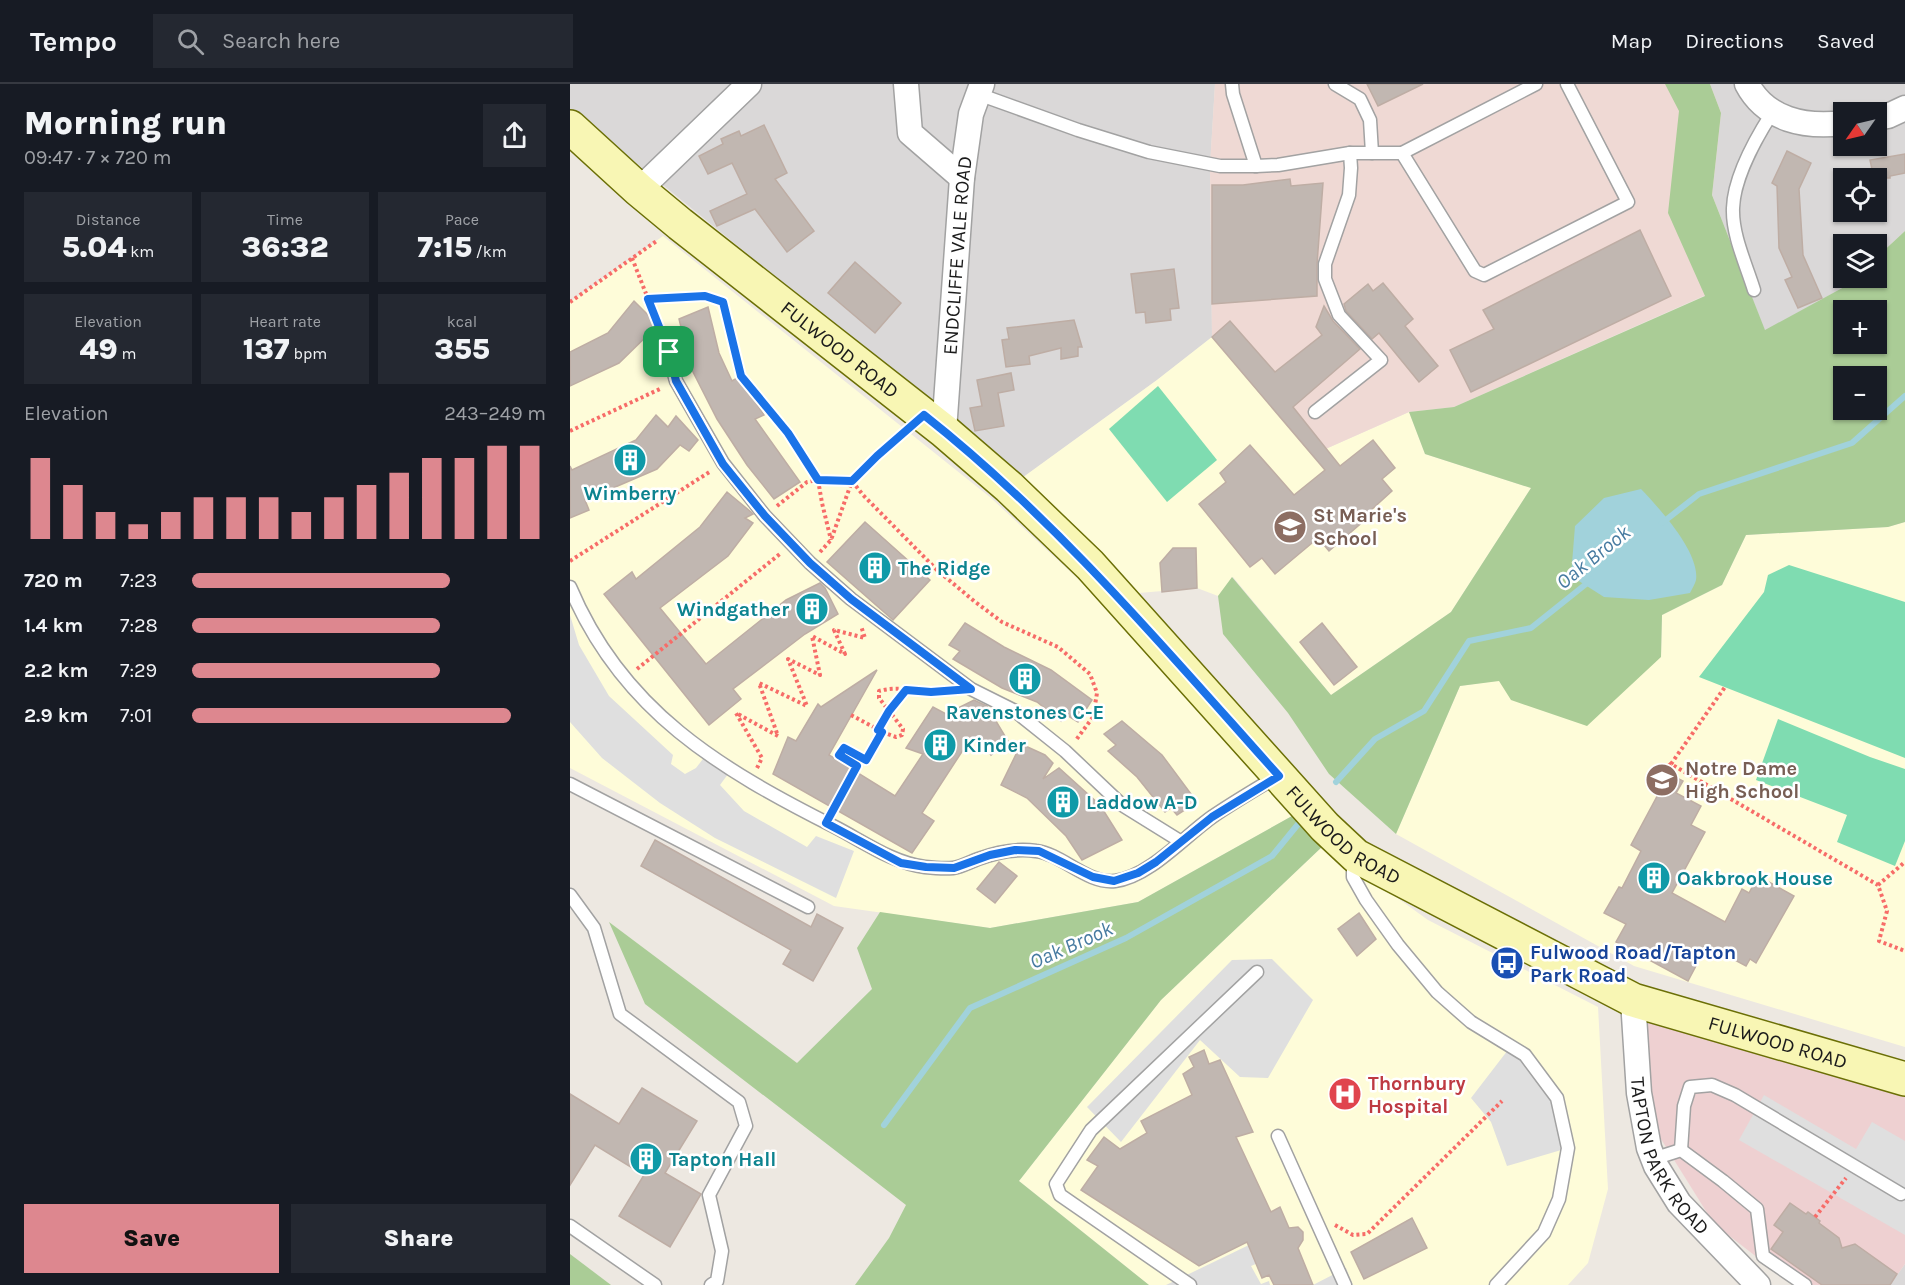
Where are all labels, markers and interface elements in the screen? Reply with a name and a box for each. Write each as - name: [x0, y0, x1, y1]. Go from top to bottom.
- search box: [153, 14, 573, 68]
- text: Tempo: [30, 25, 117, 58]
- icon: search: [174, 25, 207, 58]
- text: Search here: [222, 28, 340, 54]
- text: Map: [1611, 29, 1652, 53]
- text: Directions: [1685, 29, 1784, 53]
- text: Saved: [1817, 29, 1875, 53]
- north arrow: [1833, 102, 1887, 156]
- map controls: [1833, 102, 1887, 420]
- text: Morning run: [24, 104, 227, 142]
- button: share: [483, 104, 546, 167]
- text: 09:47 · 7 × 720 m: [24, 146, 171, 169]
- street label: ENDCLIFFE VALE ROAD: [938, 154, 976, 356]
- button: locate: [1833, 168, 1887, 222]
- text: Distance: [76, 210, 140, 229]
- text: Time: [267, 210, 303, 229]
- text: Pace: [445, 210, 479, 229]
- text: 5.04: [62, 229, 127, 265]
- text: 36:32: [242, 229, 328, 265]
- text: 7:15: [417, 229, 472, 265]
- button: layers: [1833, 234, 1887, 288]
- text: km: [127, 242, 154, 261]
- text: /km: [472, 242, 507, 261]
- street label: FULWOOD ROAD: [776, 296, 904, 403]
- button: +: [1833, 300, 1887, 354]
- text: Elevation: [74, 312, 142, 331]
- text: Heart rate: [249, 312, 321, 331]
- text: kcal: [447, 312, 477, 331]
- pin: [643, 326, 694, 377]
- text: 49: [79, 331, 118, 367]
- text: 137: [243, 331, 290, 367]
- text: 355: [434, 331, 490, 367]
- icon: arrive: [652, 335, 685, 368]
- text: m: [118, 344, 137, 363]
- text: bpm: [290, 344, 327, 363]
- button: −: [1833, 366, 1887, 420]
- text: Elevation: [24, 402, 109, 425]
- text: 243–249 m: [444, 402, 546, 425]
- building icon: Wimberry: [612, 442, 648, 478]
- place label: Wimberry: [583, 482, 677, 505]
- place label: St Marie's School: [1313, 504, 1407, 550]
- school or university icon: St Marie's School: [1272, 509, 1308, 545]
- water label: Oak Brook: [1551, 520, 1635, 594]
- building icon: The Ridge: [857, 550, 893, 586]
- place label: The Ridge: [898, 557, 991, 580]
- text: 720 m: [24, 569, 83, 592]
- text: 7:23: [120, 569, 157, 592]
- building icon: Windgather: [794, 591, 830, 627]
- place label: Windgather: [677, 598, 789, 621]
- text: 1.4 km: [24, 614, 83, 637]
- text: 7:28: [120, 614, 158, 637]
- text: 2.2 km: [24, 659, 88, 682]
- text: 7:29: [120, 659, 157, 682]
- building icon: Ravenstones C-E: [1007, 661, 1043, 697]
- place label: Ravenstones C-E: [946, 701, 1104, 724]
- text: 2.9 km: [24, 704, 88, 727]
- text: 7:01: [120, 704, 152, 727]
- building icon: Kinder: [922, 727, 958, 763]
- place label: Kinder: [963, 734, 1026, 757]
- place label: Notre Dame High School: [1685, 757, 1799, 803]
- school or university icon: Notre Dame High School: [1644, 762, 1680, 798]
- street label: FULWOOD ROAD: [1282, 780, 1405, 889]
- building icon: Laddow A-D: [1045, 784, 1081, 820]
- place label: Laddow A-D: [1086, 791, 1197, 814]
- building icon: Oakbrook House: [1636, 860, 1672, 896]
- place label: Oakbrook House: [1677, 867, 1833, 890]
- water label: Oak Brook: [1026, 916, 1116, 974]
- place label: Fulwood Road/Tapton Park Road: [1530, 941, 1736, 987]
- bus stop icon: Fulwood Road/Tapton Park Road: [1489, 945, 1525, 981]
- street label: FULWOOD ROAD: [1706, 1011, 1850, 1073]
- place label: Thornbury Hospital: [1368, 1072, 1465, 1118]
- hospital icon: Thornbury Hospital: [1327, 1076, 1363, 1112]
- street label: TAPTON PARK ROAD: [1626, 1076, 1714, 1239]
- building icon: Tapton Hall: [628, 1141, 664, 1177]
- place label: Tapton Hall: [669, 1148, 776, 1171]
- button: Save: [24, 1204, 279, 1273]
- button: Share: [291, 1204, 546, 1273]

